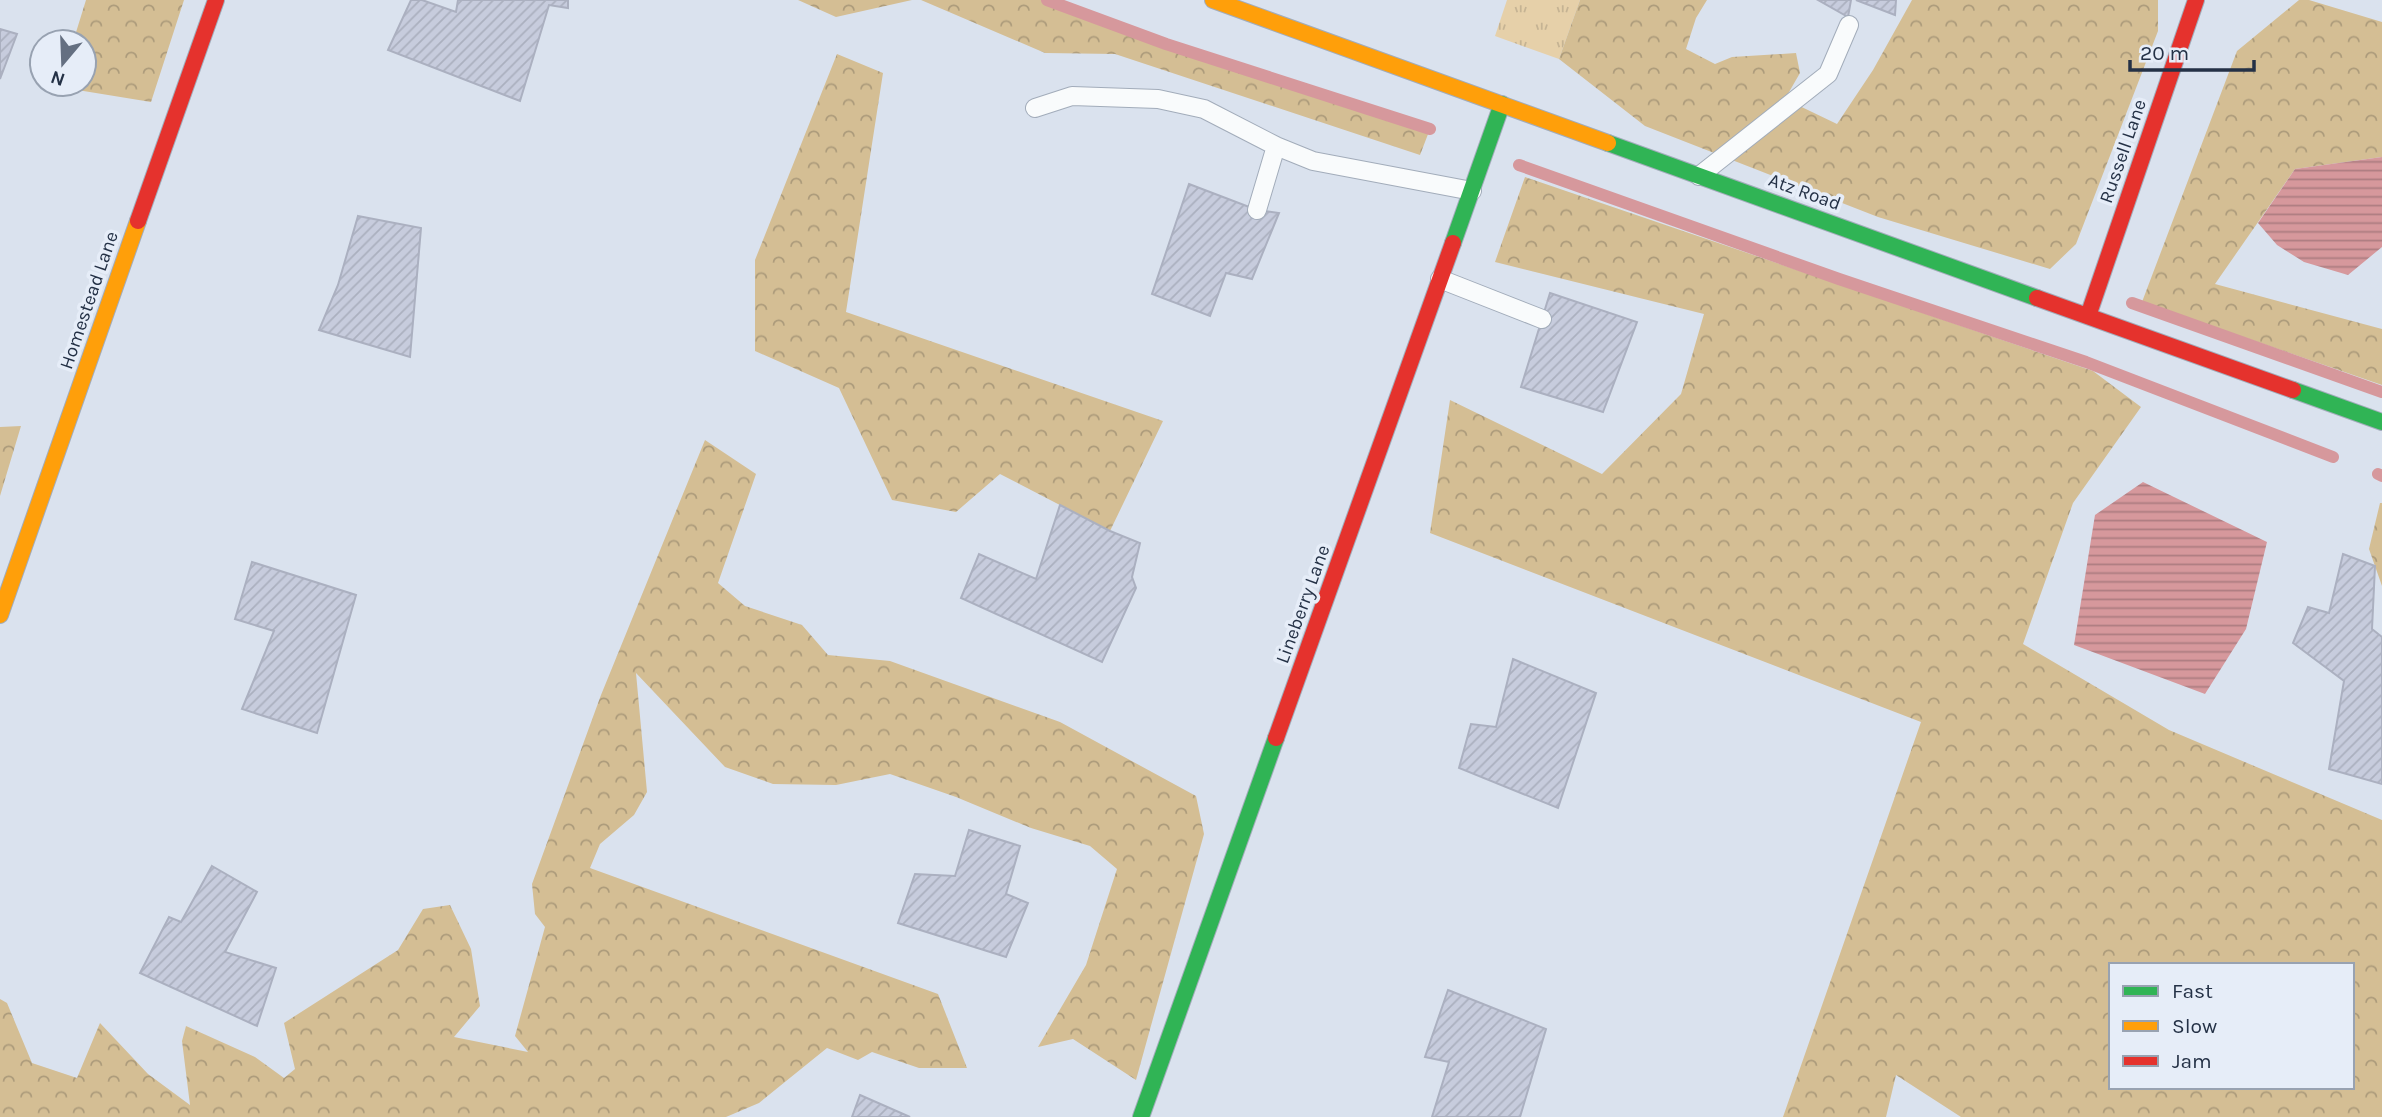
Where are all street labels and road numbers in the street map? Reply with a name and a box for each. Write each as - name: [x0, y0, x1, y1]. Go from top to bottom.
- street label: Russell Lane: [2095, 96, 2151, 206]
- street label: Atz Road: [1766, 169, 1844, 215]
- street label: Homestead Lane: [55, 229, 123, 372]
- street label: Lineberry Lane: [1271, 542, 1335, 667]

